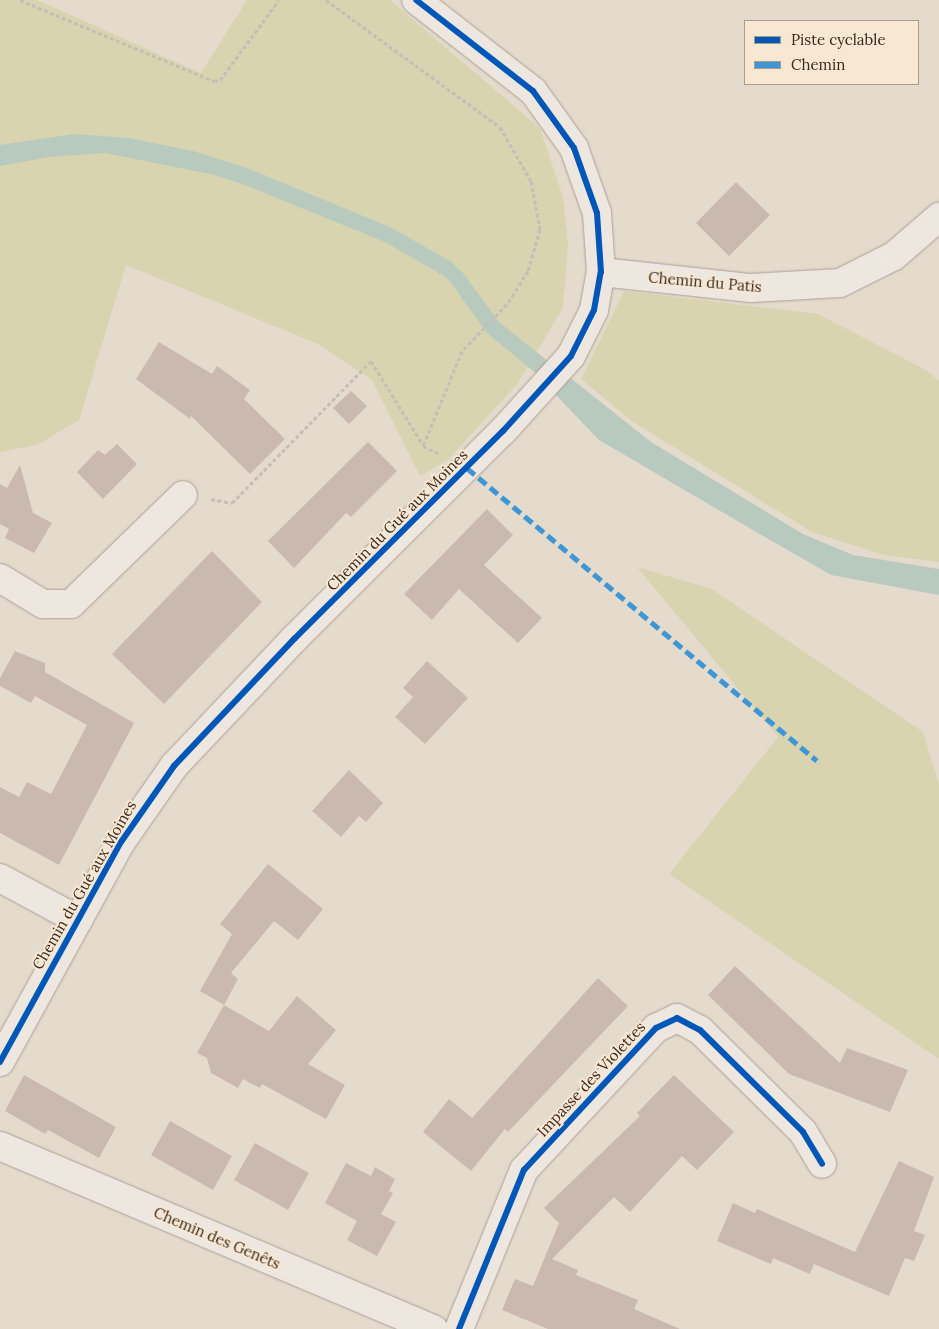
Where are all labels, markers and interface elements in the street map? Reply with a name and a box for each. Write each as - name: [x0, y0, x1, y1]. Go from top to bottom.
- legend: [744, 20, 919, 85]
- text: Piste cyclable: [791, 30, 886, 49]
- text: Chemin: [791, 55, 845, 74]
- street label: Chemin du Patis: [648, 268, 762, 296]
- street label: Chemin du Gué aux Moines: [323, 446, 471, 594]
- street label: Chemin du Gué aux Moines: [28, 797, 140, 973]
- street label: Impasse des Violettes: [533, 1018, 649, 1140]
- street label: Chemin des Genêts: [151, 1203, 283, 1273]

